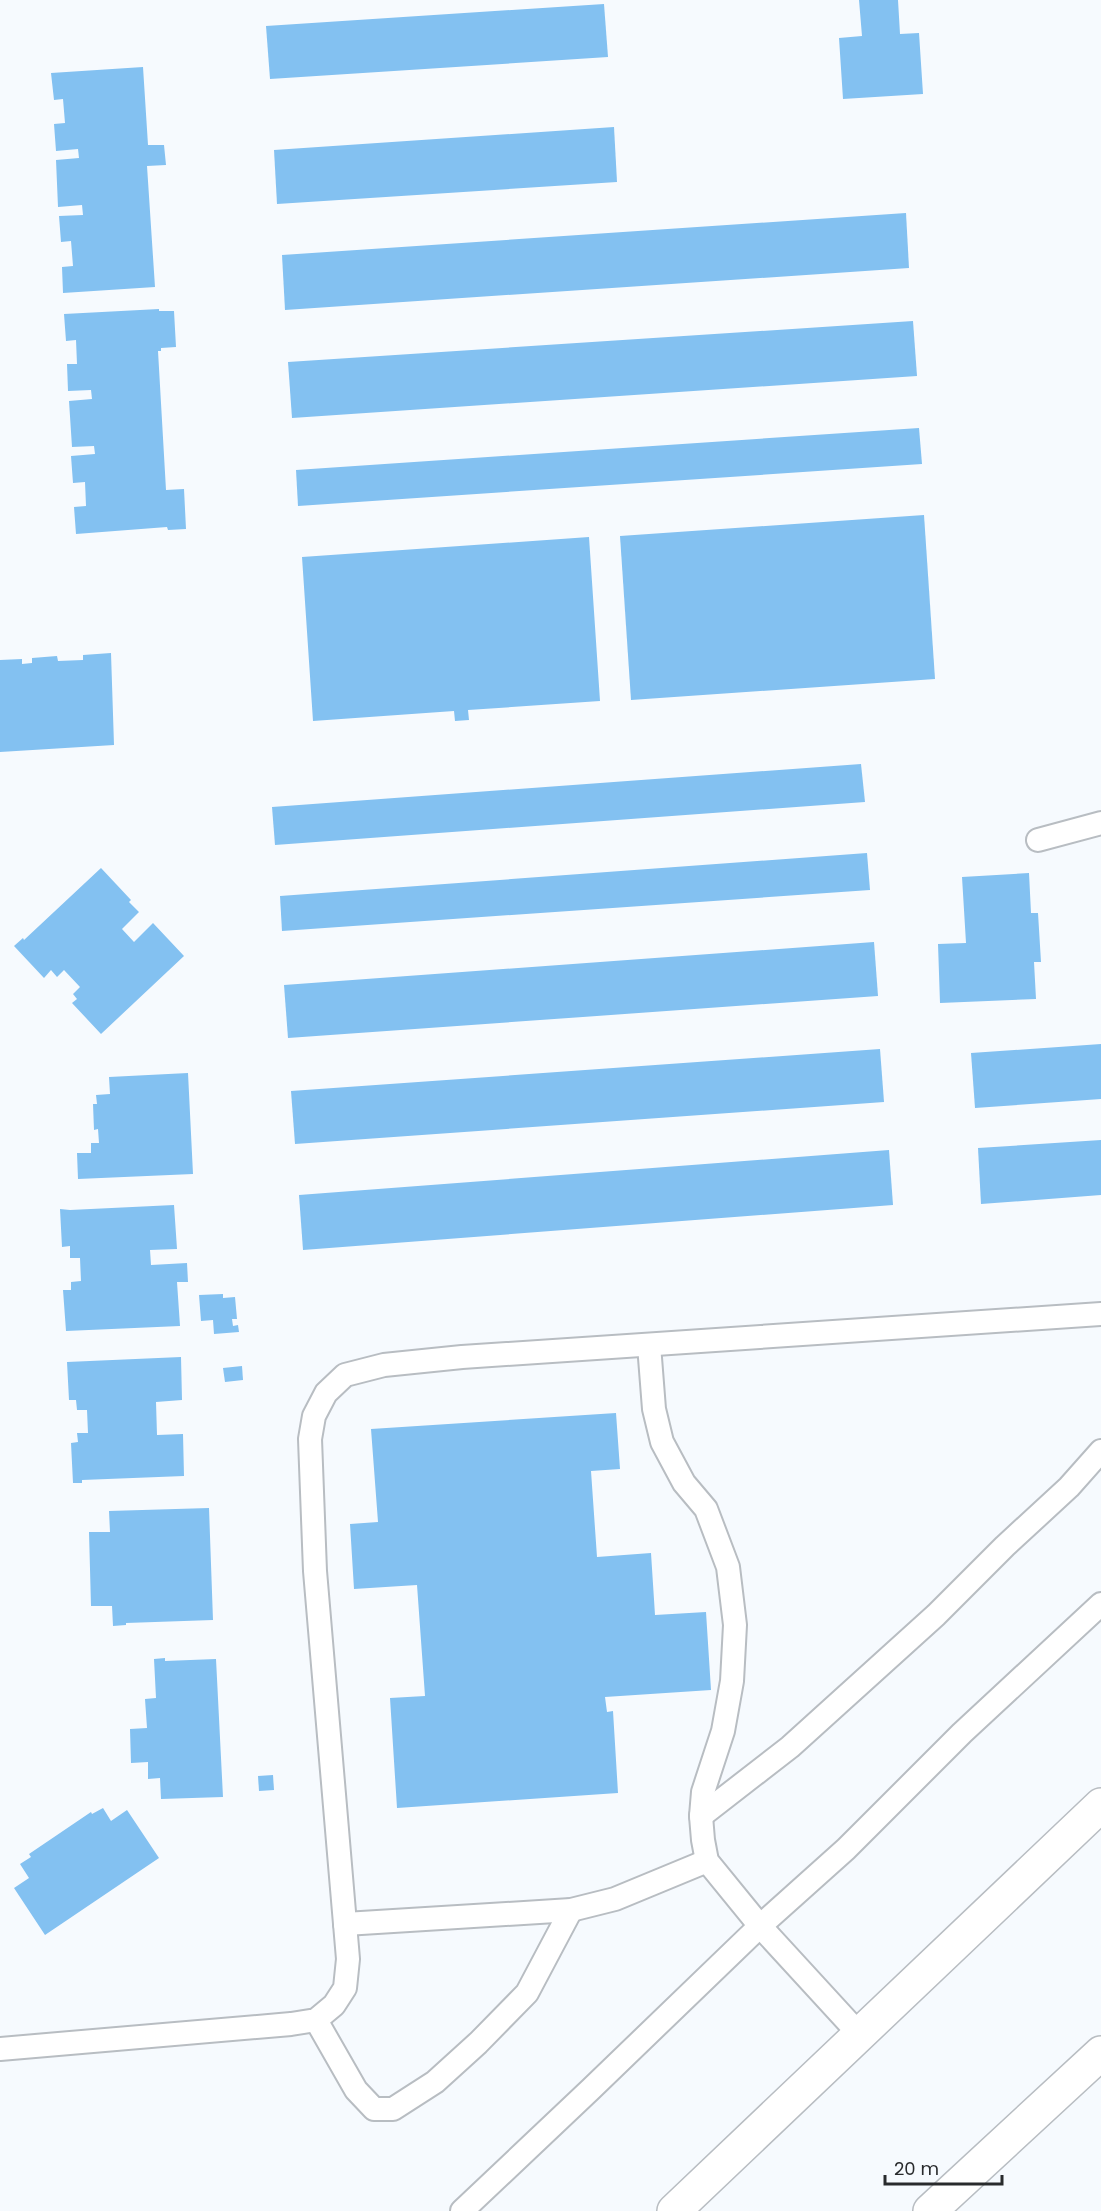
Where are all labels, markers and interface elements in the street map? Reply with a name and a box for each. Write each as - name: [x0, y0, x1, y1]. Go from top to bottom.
- scale bar: [885, 2148, 1002, 2186]
- text: 20 m: [894, 2156, 939, 2181]

